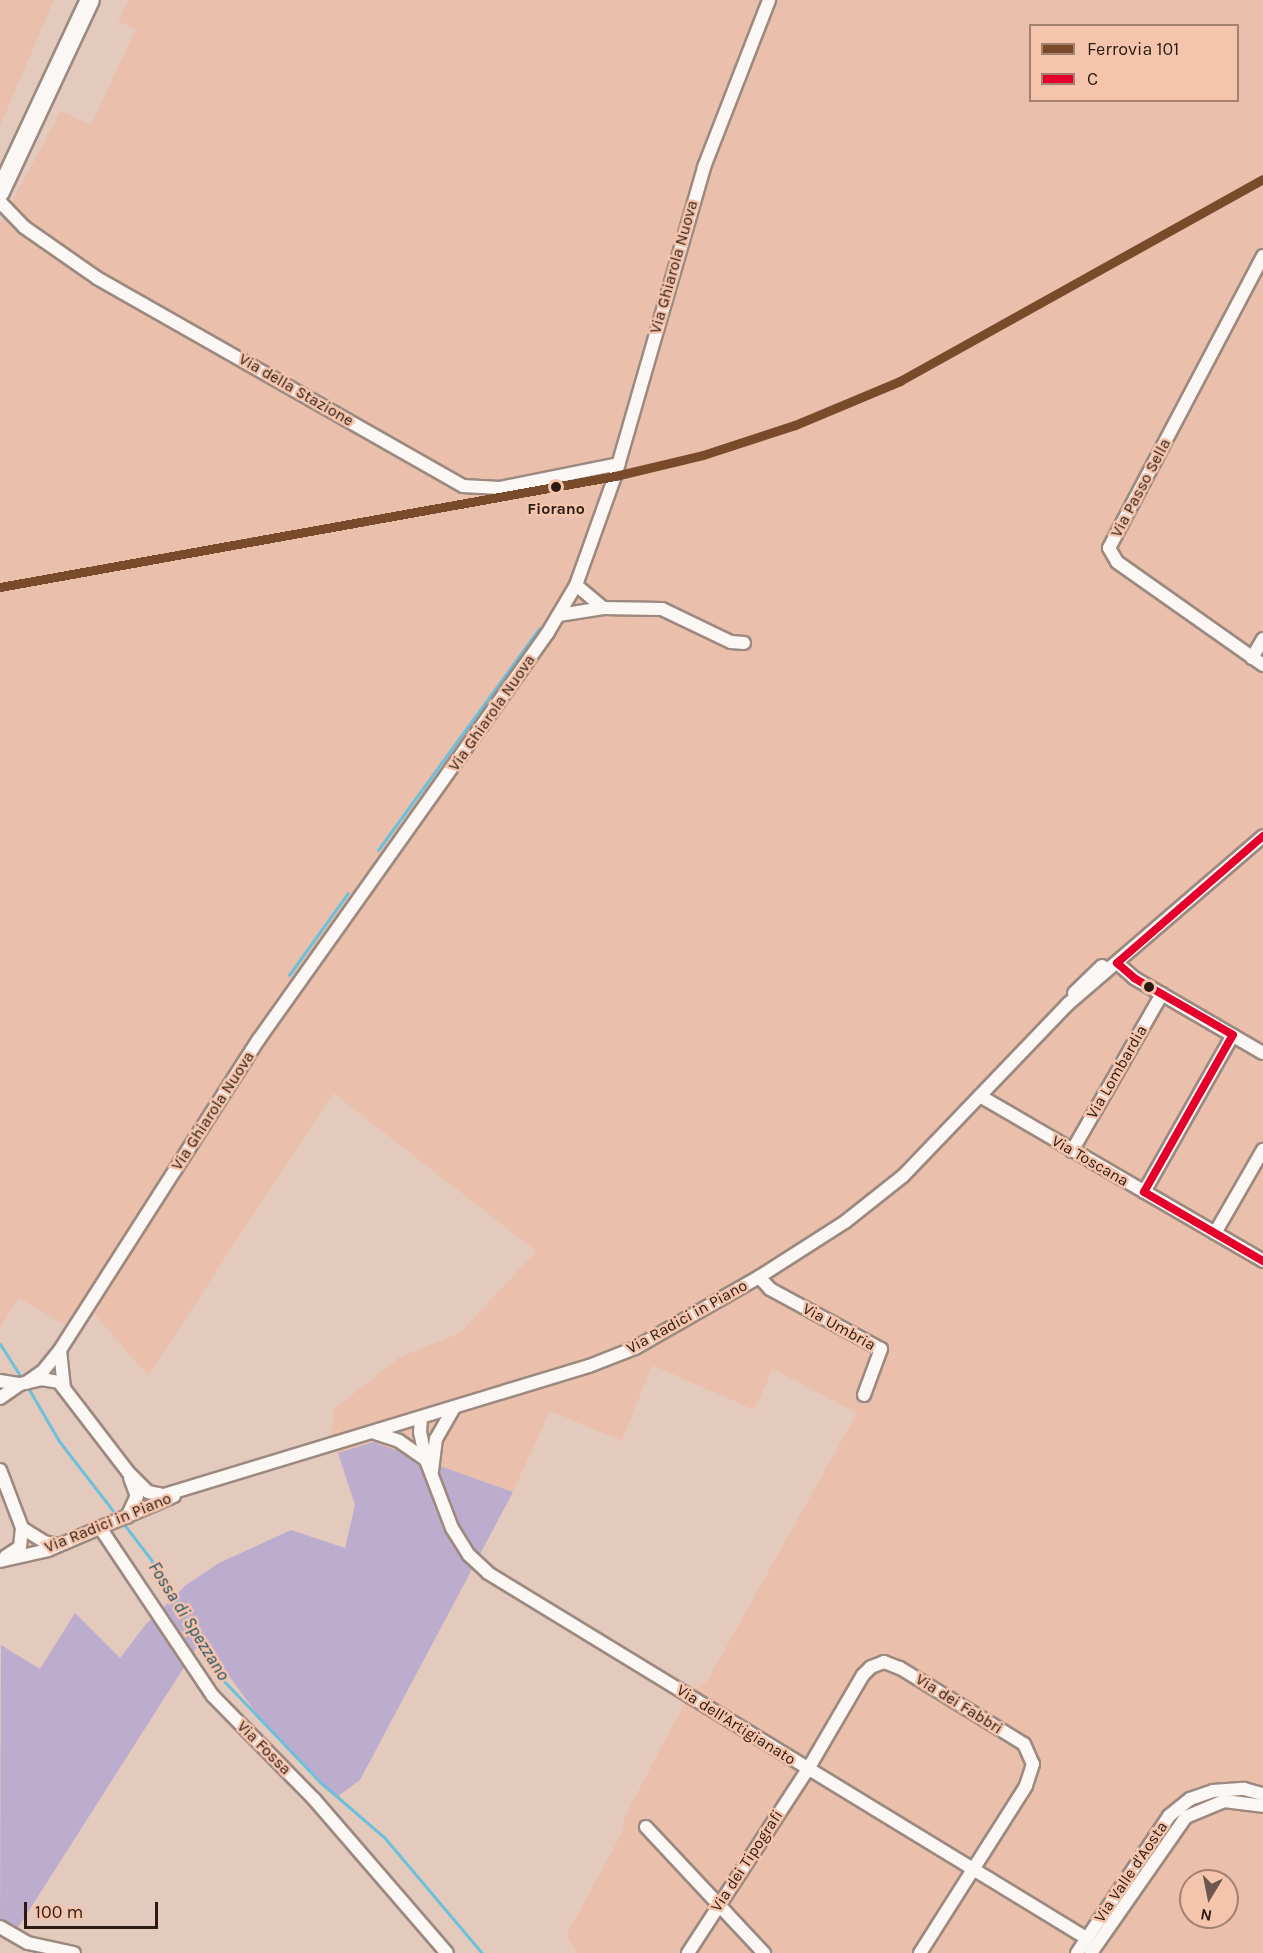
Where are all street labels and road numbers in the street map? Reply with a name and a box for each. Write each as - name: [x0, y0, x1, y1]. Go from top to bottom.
- street label: Via Ghiarola Nuova: [646, 198, 702, 336]
- street label: Via della Stazione: [235, 349, 357, 431]
- street label: Via Passo Sella: [1107, 435, 1175, 541]
- street label: Via Ghiarola Nuova: [445, 651, 539, 775]
- street label: Via Lombardia: [1083, 1022, 1151, 1122]
- street label: Via Ghiarola Nuova: [167, 1048, 259, 1174]
- street label: Via Toscana: [1048, 1131, 1132, 1191]
- street label: Via Radici in Piano: [623, 1276, 751, 1358]
- street label: Via Umbria: [799, 1299, 879, 1355]
- street label: Via Radici in Piano: [42, 1489, 174, 1557]
- street label: Via dei Fabbri: [912, 1670, 1006, 1738]
- street label: Via dell'Artigianato: [673, 1681, 799, 1769]
- street label: Via Fossa: [233, 1717, 295, 1779]
- street label: Via dei Tipografi: [707, 1807, 787, 1915]
- street label: Via Valle d'Aosta: [1090, 1818, 1172, 1926]

